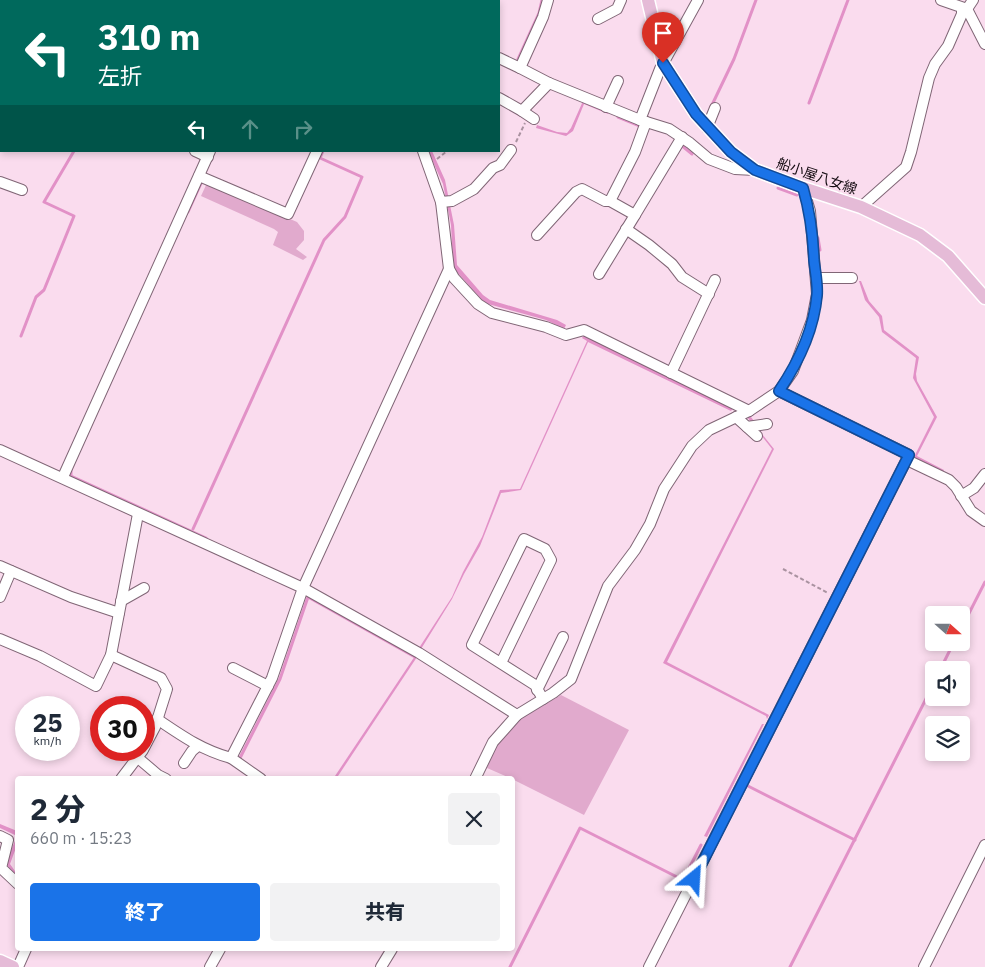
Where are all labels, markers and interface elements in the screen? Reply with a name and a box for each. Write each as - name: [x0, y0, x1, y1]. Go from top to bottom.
- pin: [642, 12, 684, 63]
- text: 310 m: [98, 14, 201, 60]
- icon: arrive: [649, 19, 677, 47]
- icon: left: [15, 20, 80, 85]
- text: 左折: [98, 61, 142, 90]
- icon: left: [183, 115, 211, 143]
- icon: ahead: [236, 115, 264, 143]
- icon: right: [289, 115, 317, 143]
- street label: 船小屋八女線: [774, 154, 860, 198]
- north arrow: [925, 606, 970, 651]
- map controls: [925, 606, 970, 761]
- button: sound: [925, 661, 970, 706]
- speed limit sign: 30: [90, 696, 155, 761]
- text: 25: [32, 706, 63, 739]
- button: layers: [925, 716, 970, 761]
- text: km/h: [33, 733, 62, 748]
- text: 2 分: [30, 789, 85, 828]
- button: close: [448, 793, 500, 845]
- text: 660 m · 15:23: [30, 828, 132, 848]
- position arrow: [667, 852, 719, 904]
- button: 終了: [30, 883, 260, 941]
- button: 共有: [270, 883, 500, 941]

